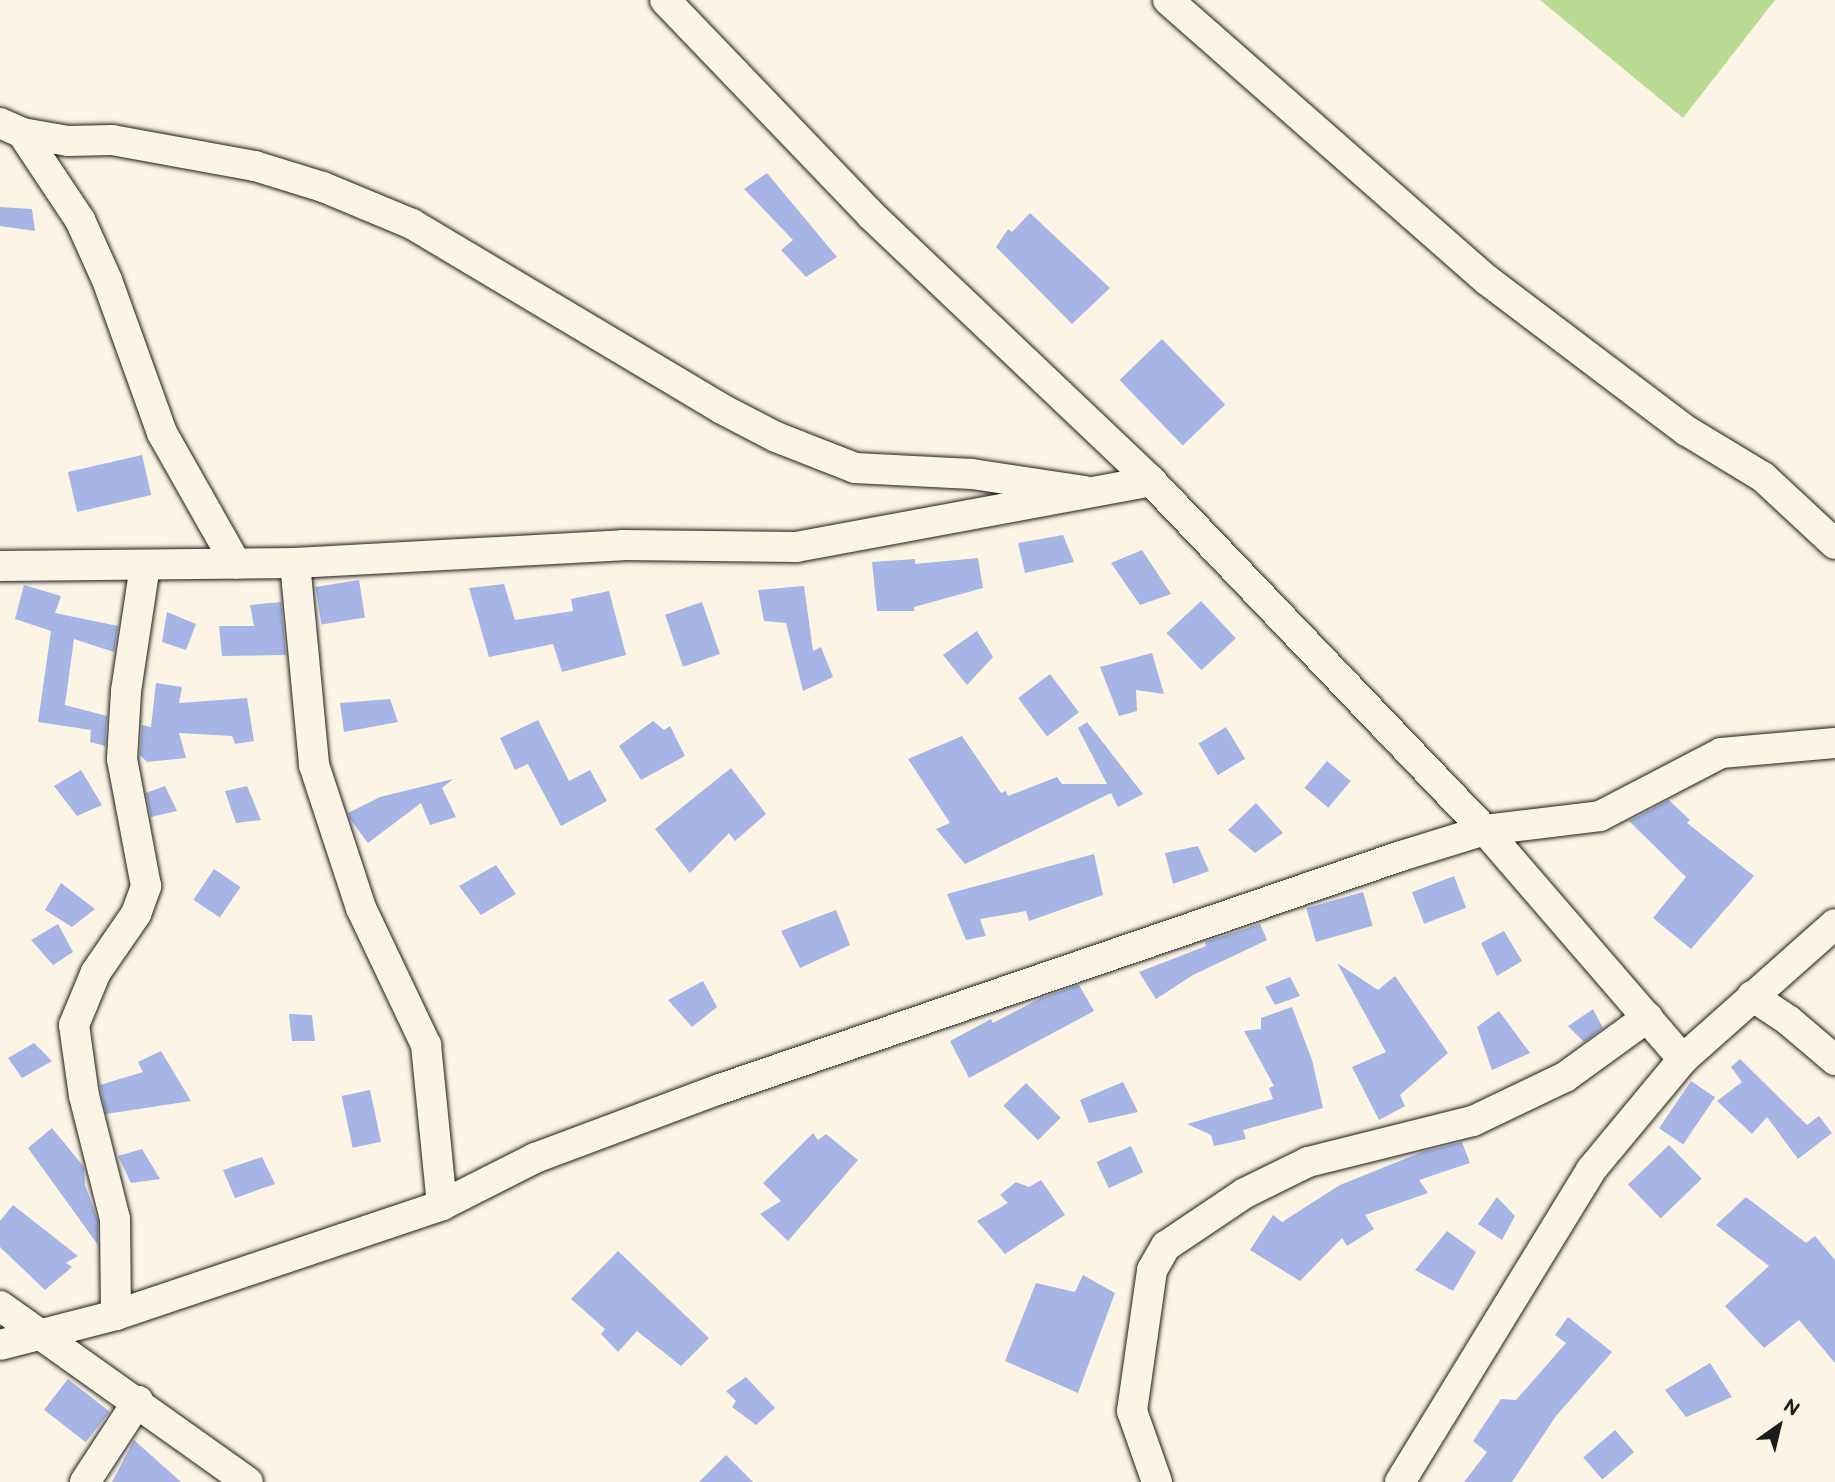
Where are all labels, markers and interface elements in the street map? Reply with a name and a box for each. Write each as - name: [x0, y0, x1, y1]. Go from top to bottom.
- north arrow: [1744, 1391, 1814, 1461]
- text: N: [1779, 1395, 1803, 1422]

